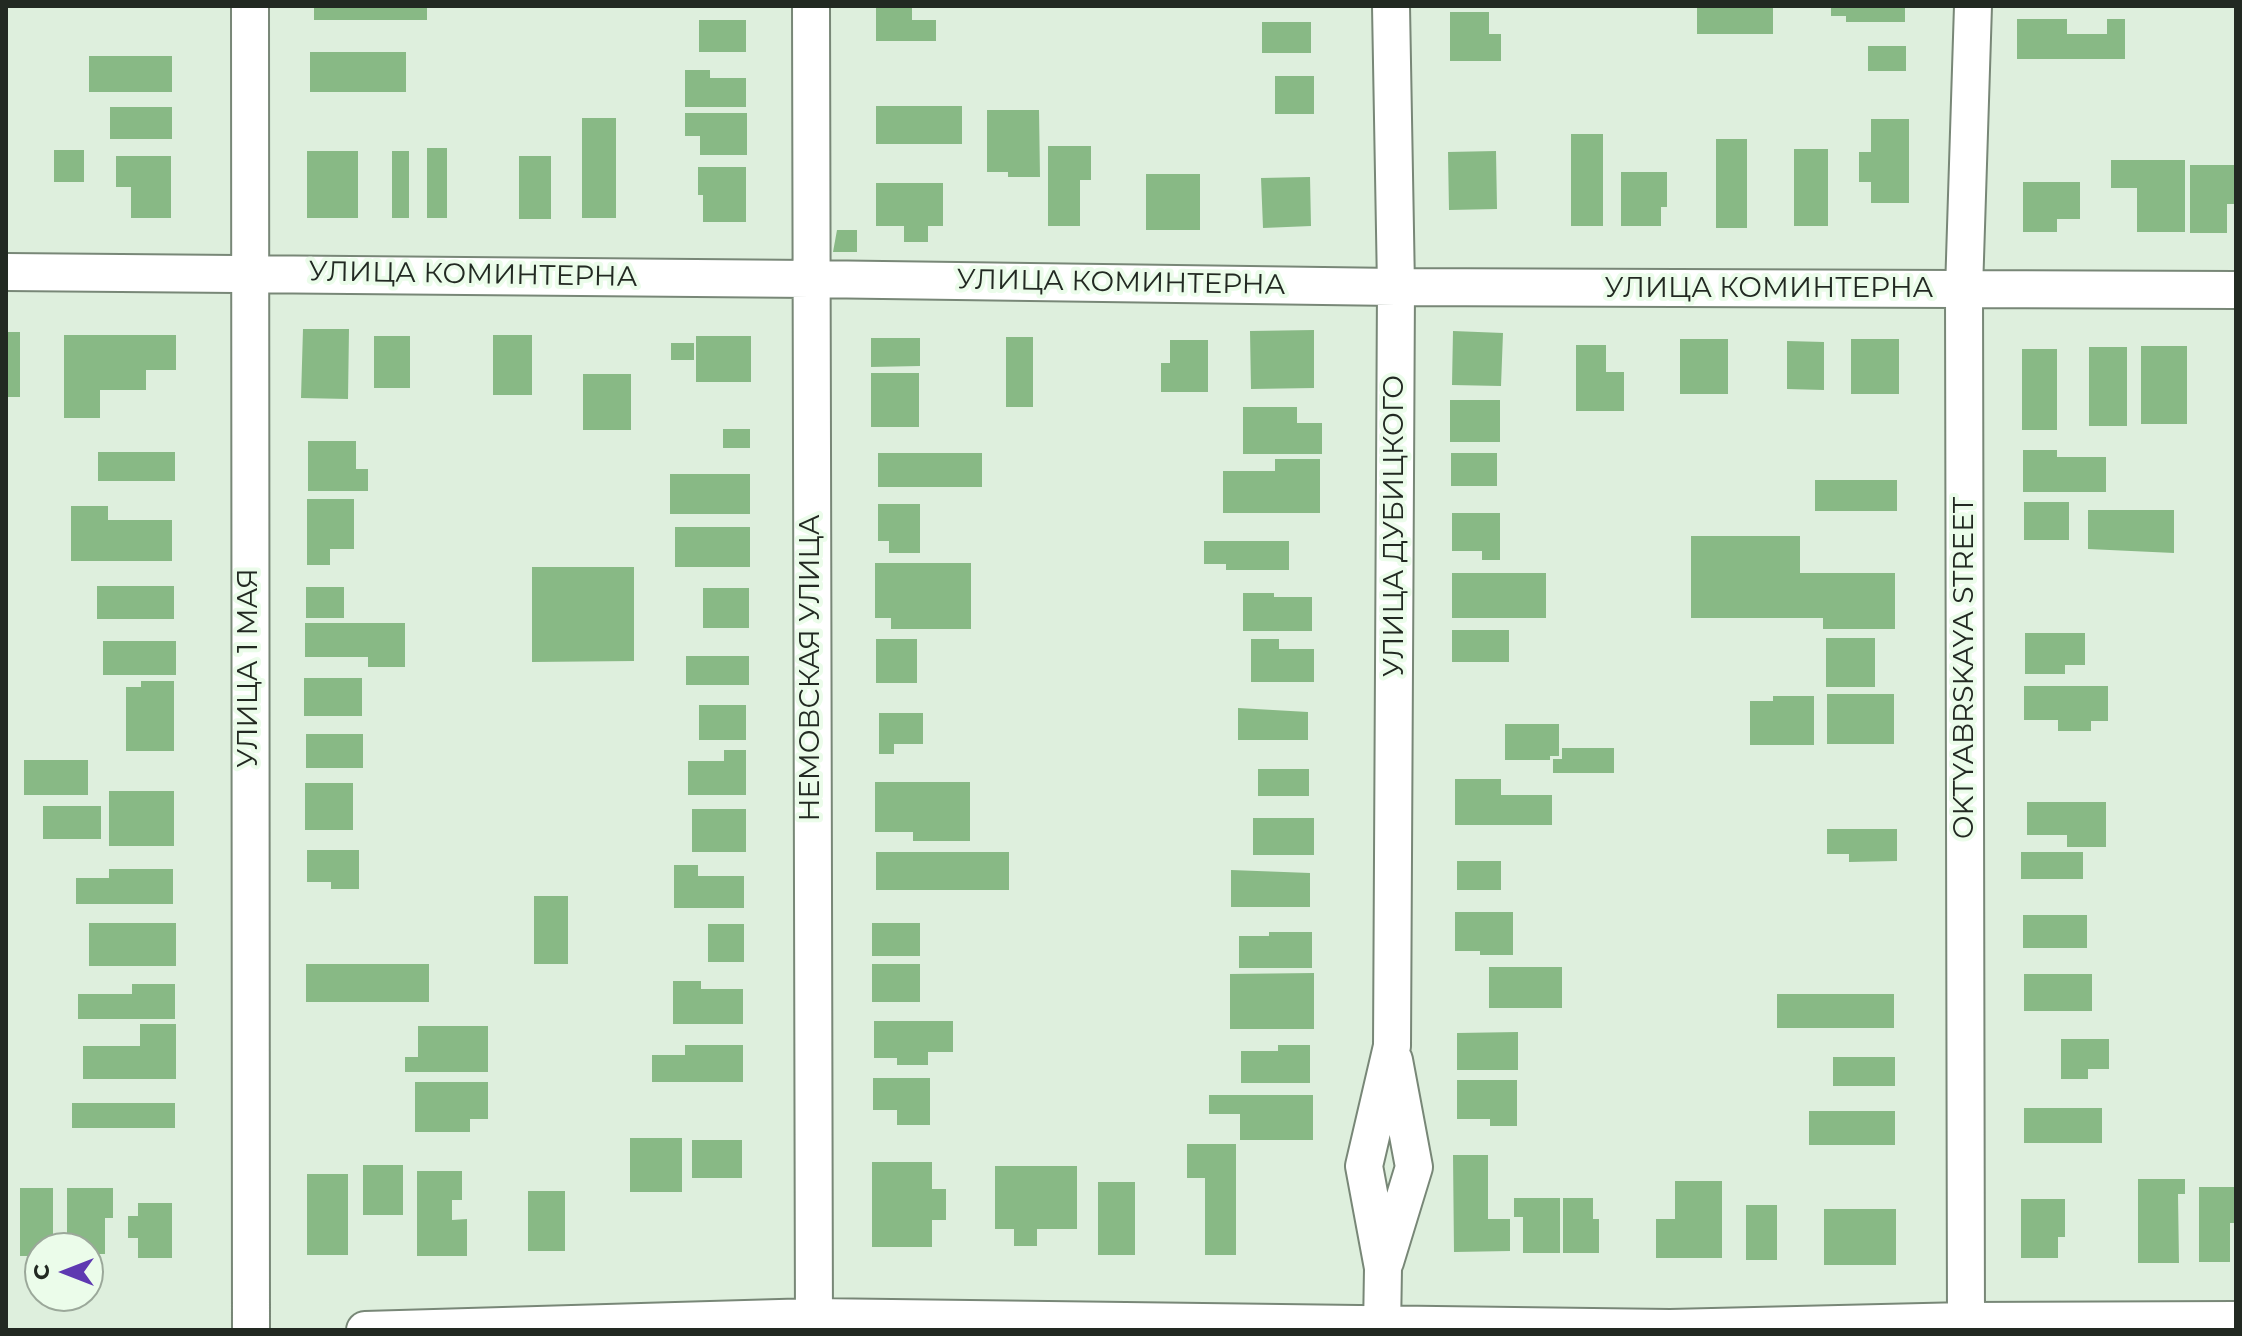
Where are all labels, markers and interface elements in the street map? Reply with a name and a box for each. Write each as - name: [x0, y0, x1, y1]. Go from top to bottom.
- street label: УЛИЦА КОМИНТЕРНА: [308, 255, 638, 295]
- street label: УЛИЦА КОМИНТЕРНА: [956, 263, 1286, 303]
- street label: УЛИЦА КОМИНТЕРНА: [1605, 272, 1933, 306]
- street label: УЛИЦА ДУБИЦКОГО: [1378, 375, 1412, 677]
- street label: OKTYABRSKAYA STREET: [1948, 497, 1982, 839]
- street label: НЕМОВСКАЯ УЛИЦА: [794, 514, 828, 822]
- street label: УЛИЦА 1 МАЯ: [232, 568, 266, 768]
- north arrow: [24, 1232, 104, 1312]
- text: С: [28, 1264, 55, 1280]

